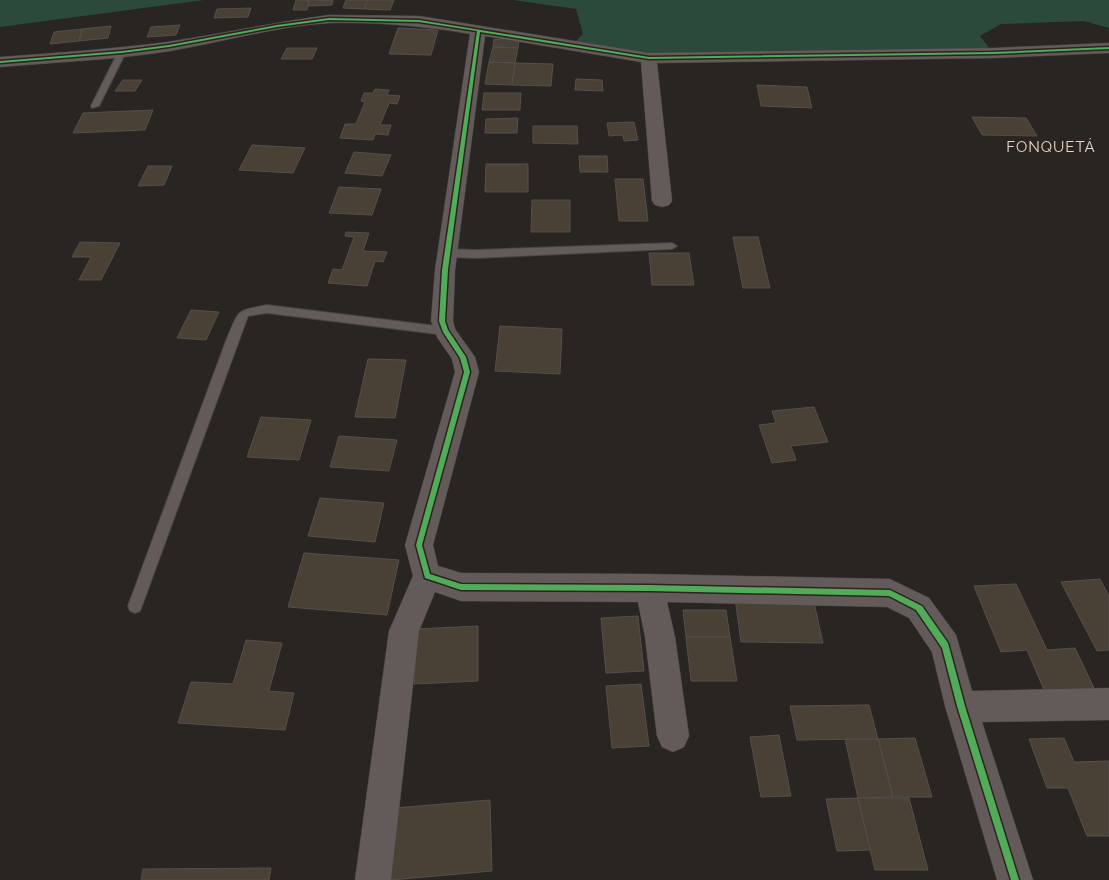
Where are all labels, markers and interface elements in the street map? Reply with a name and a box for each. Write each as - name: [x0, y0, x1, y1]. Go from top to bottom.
- district label: FONQUETÁ: [1006, 138, 1096, 156]

